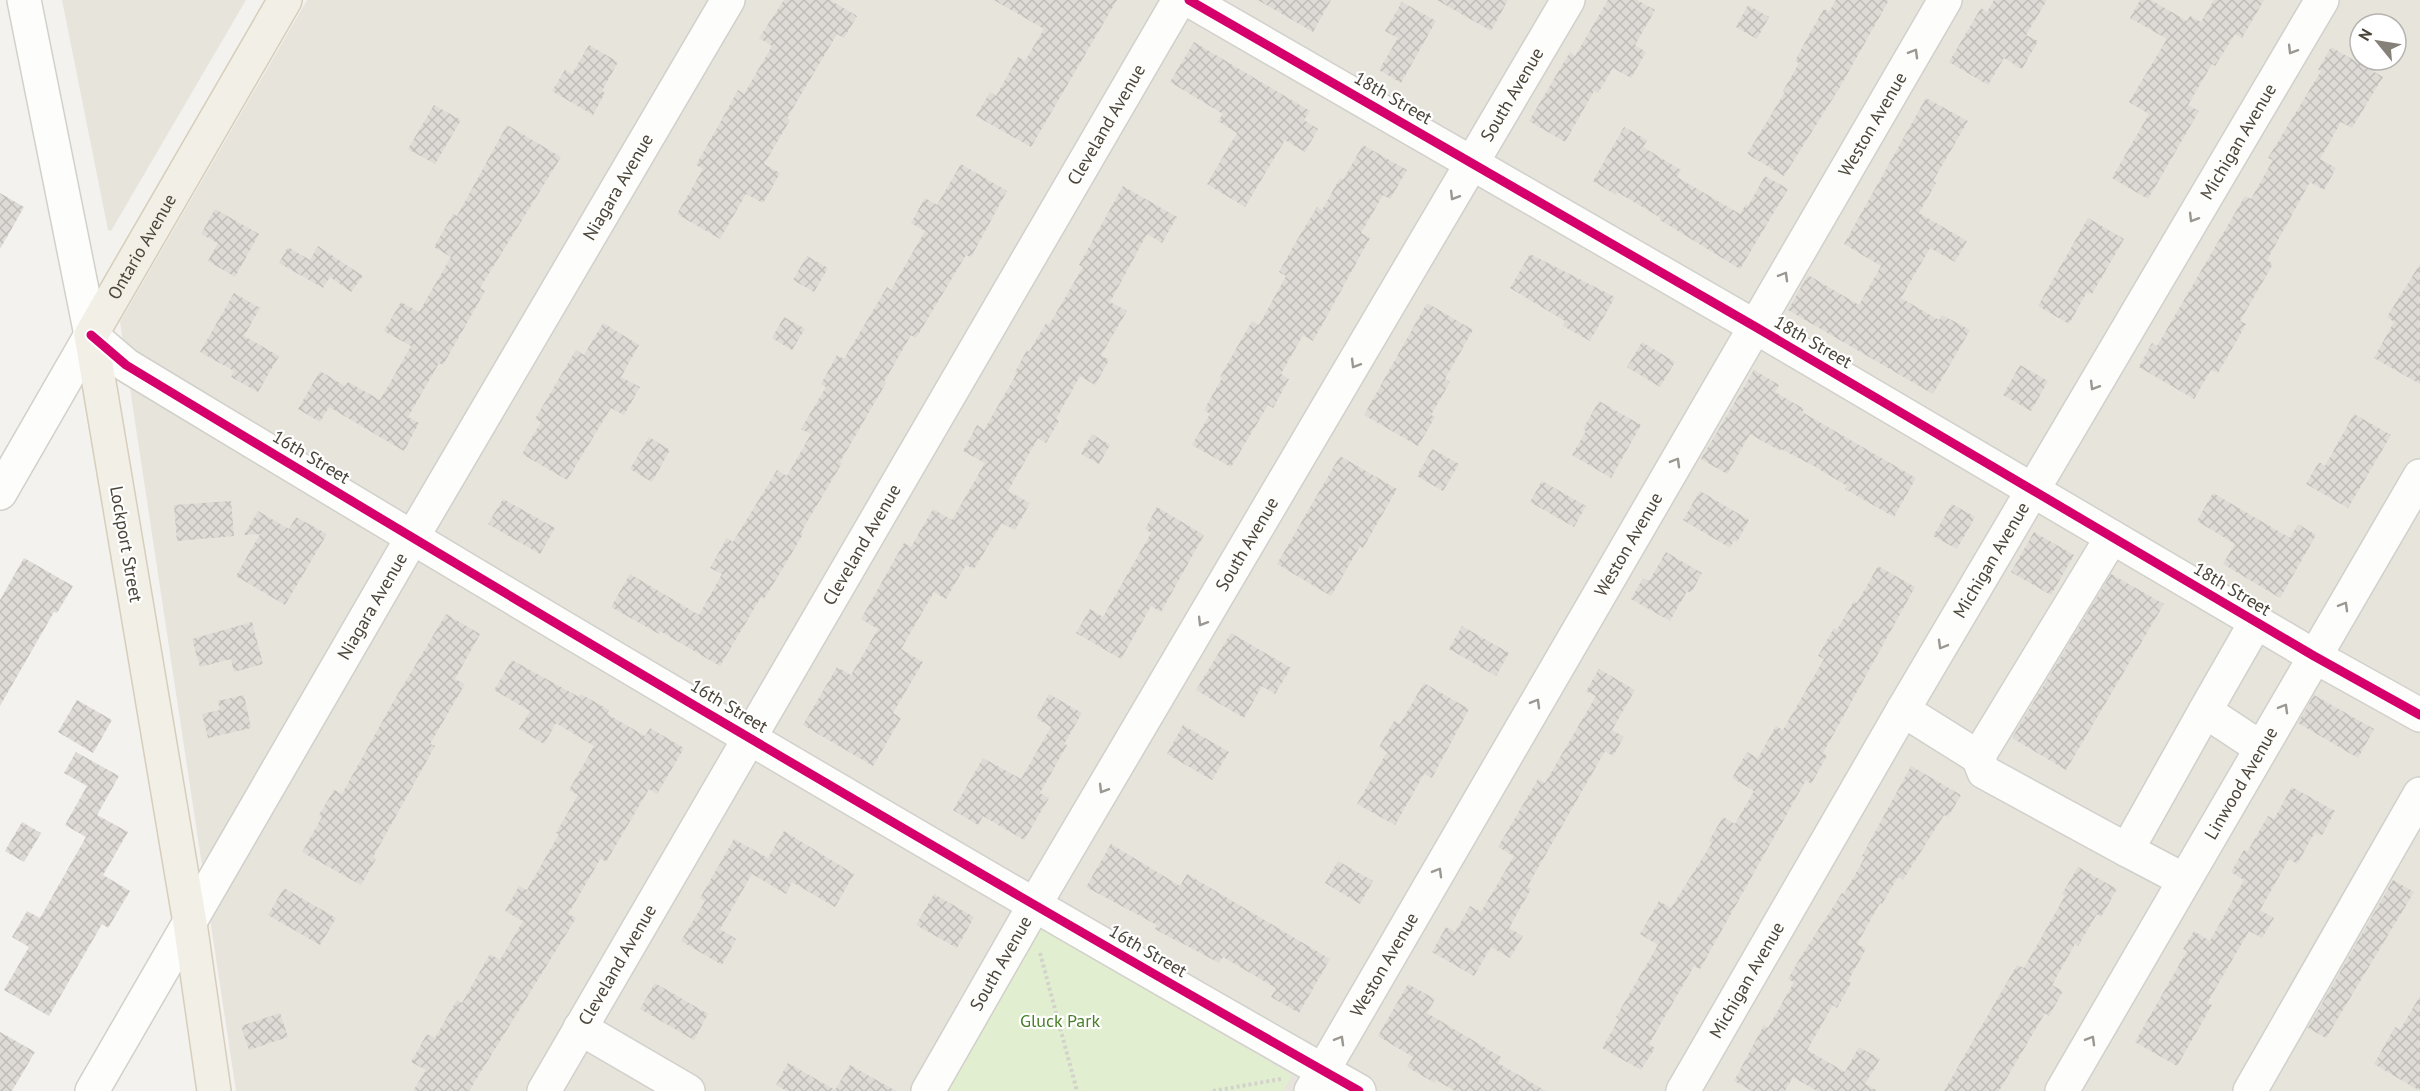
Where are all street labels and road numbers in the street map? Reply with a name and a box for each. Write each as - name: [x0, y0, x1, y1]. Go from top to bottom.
- street label: South Avenue: [1475, 43, 1548, 146]
- street label: Cleveland Avenue: [1062, 60, 1150, 189]
- street label: 18th Street: [1350, 66, 1436, 129]
- street label: Weston Avenue: [1833, 68, 1912, 180]
- street label: Michigan Avenue: [2195, 79, 2281, 203]
- street label: Niagara Avenue: [577, 129, 658, 244]
- street label: Ontario Avenue: [102, 190, 181, 303]
- street label: 18th Street: [1770, 310, 1856, 373]
- street label: 16th Street: [268, 424, 354, 489]
- street label: Cleveland Avenue: [817, 480, 906, 609]
- street label: Lockport Street: [105, 484, 148, 604]
- street label: Weston Avenue: [1589, 488, 1667, 601]
- street label: South Avenue: [1210, 493, 1283, 595]
- street label: Michigan Avenue: [1948, 498, 2034, 622]
- street label: Niagara Avenue: [332, 548, 412, 664]
- street label: 18th Street: [2189, 556, 2275, 621]
- street label: 16th Street: [686, 673, 772, 738]
- street label: Linwood Avenue: [2199, 723, 2282, 844]
- street label: Cleveland Avenue: [573, 900, 661, 1029]
- street label: Weston Avenue: [1345, 908, 1423, 1021]
- street label: South Avenue: [964, 912, 1037, 1015]
- street label: Michigan Avenue: [1704, 917, 1789, 1042]
- street label: 16th Street: [1105, 919, 1191, 982]

